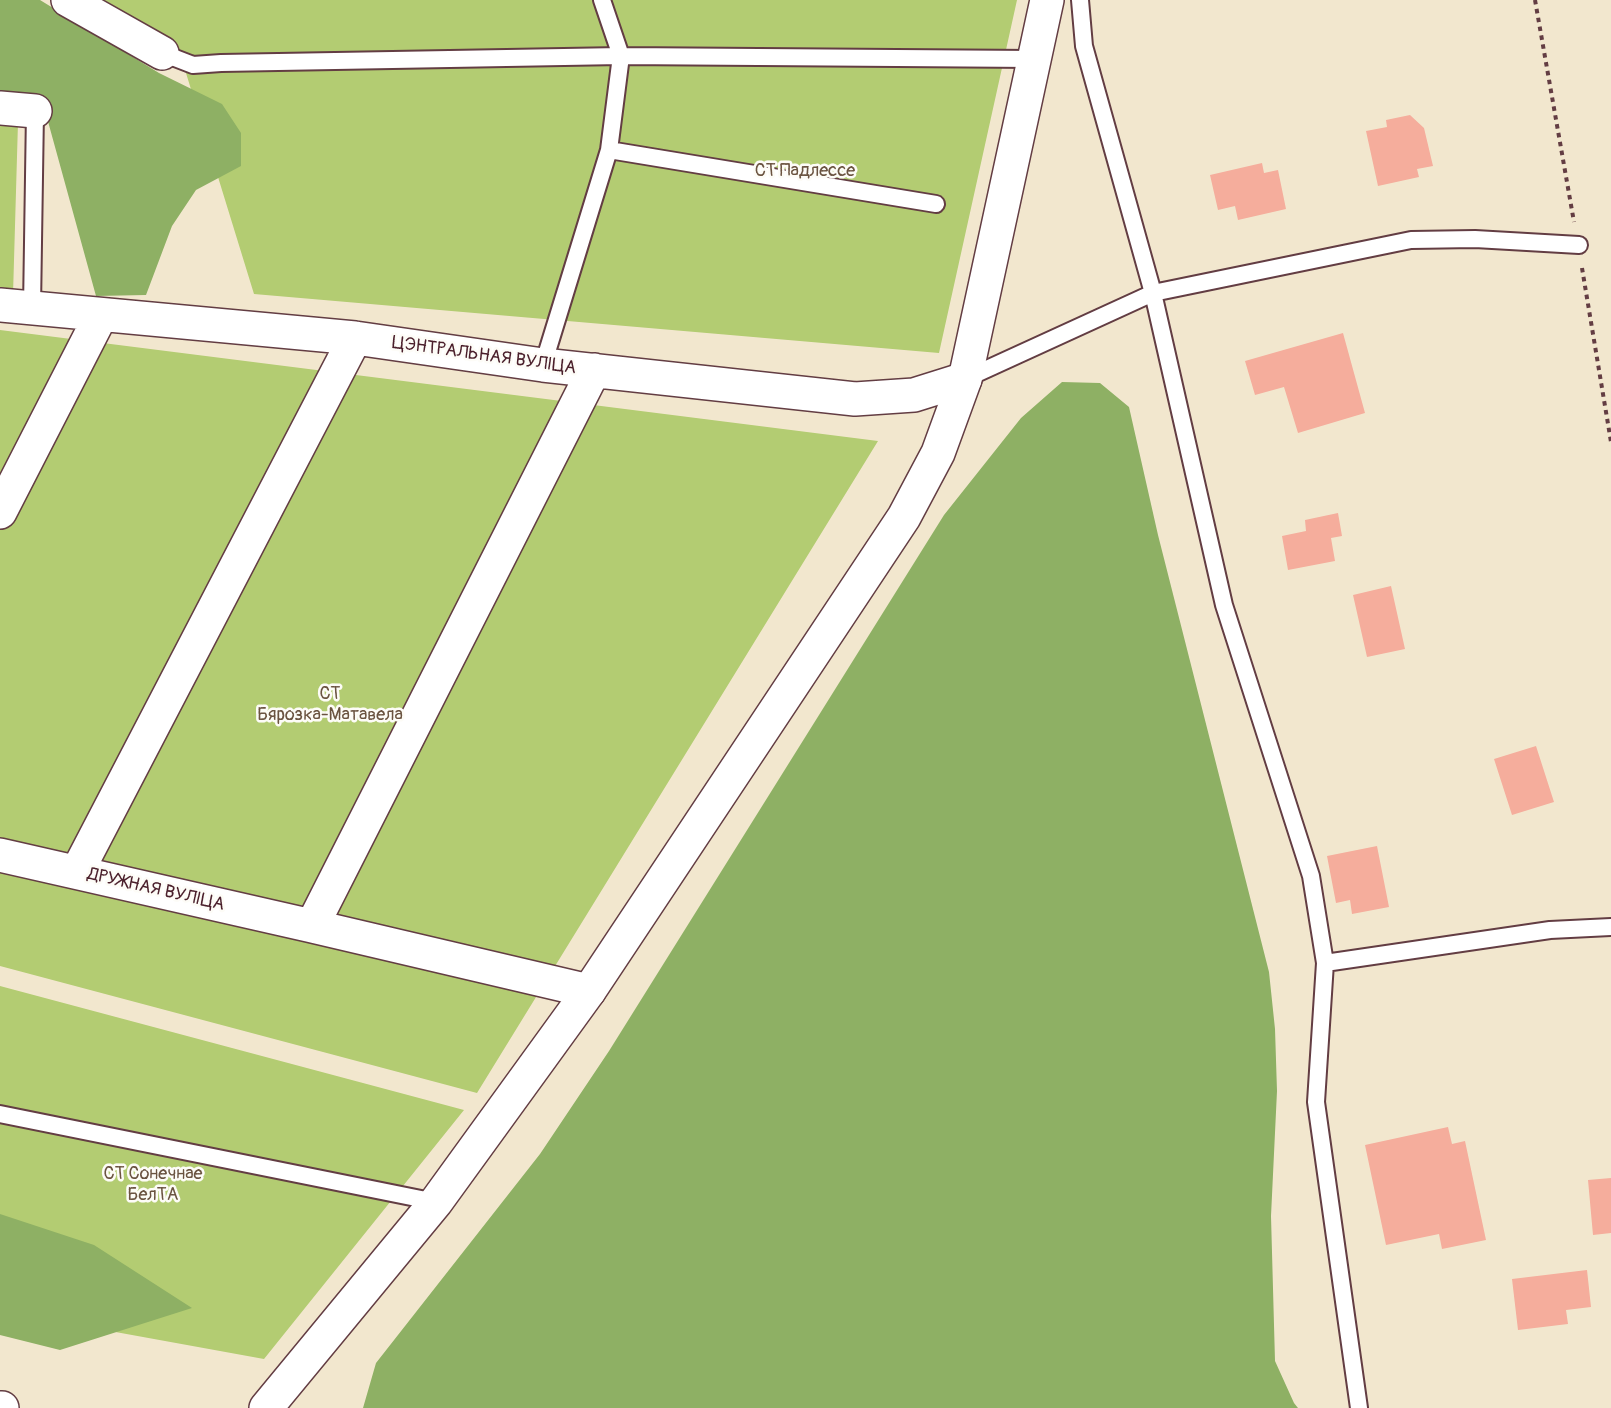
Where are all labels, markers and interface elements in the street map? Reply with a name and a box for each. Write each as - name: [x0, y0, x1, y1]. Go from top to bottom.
- park label: СТ Падлессе: [755, 160, 855, 182]
- street label: ЦЭНТРАЛЬНАЯ ВУЛІЦА: [390, 332, 578, 380]
- park label: СТ Бярозка-Матавела: [257, 683, 403, 726]
- street label: ДРУЖНАЯ ВУЛІЦА: [85, 864, 227, 916]
- park label: СТ Сонечнае БелТА: [104, 1163, 202, 1206]

